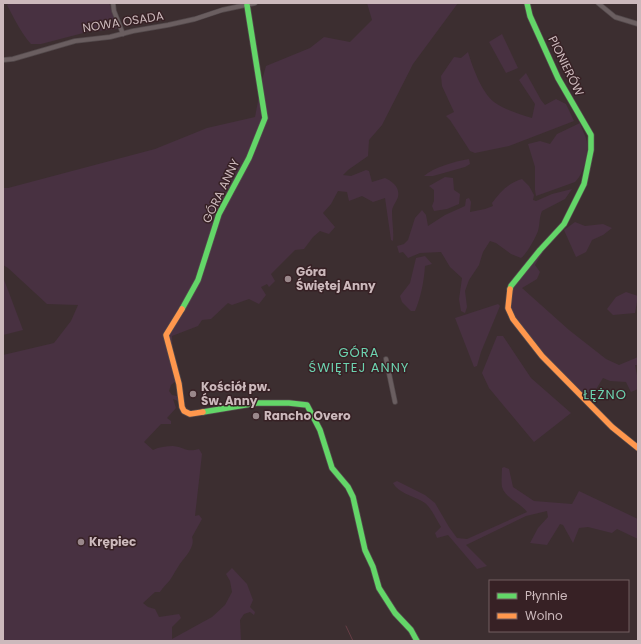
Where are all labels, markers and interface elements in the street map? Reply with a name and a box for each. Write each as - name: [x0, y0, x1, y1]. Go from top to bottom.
- street label: NOWA OSADA: [81, 7, 165, 36]
- street label: PIONIERÓW: [544, 33, 589, 99]
- street label: GÓRA ANNY: [198, 156, 243, 226]
- place label: Góra Świętej Anny: [296, 263, 376, 294]
- marker: Góra Świętej Anny: [283, 274, 293, 284]
- district label: GÓRA ŚWIĘTEJ ANNY: [309, 343, 409, 377]
- place label: Kościół pw. Św. Anny: [201, 378, 270, 409]
- district label: ŁĘŻNO: [583, 385, 627, 404]
- marker: Kościół pw. Św. Anny: [188, 389, 198, 399]
- place label: Rancho Overo: [264, 407, 351, 424]
- marker: Rancho Overo: [251, 411, 261, 421]
- place label: Krępiec: [89, 533, 136, 550]
- marker: Krępiec: [76, 537, 86, 547]
- legend: [489, 580, 629, 632]
- text: Płynnie: [525, 587, 567, 604]
- text: Wolno: [525, 607, 563, 624]

